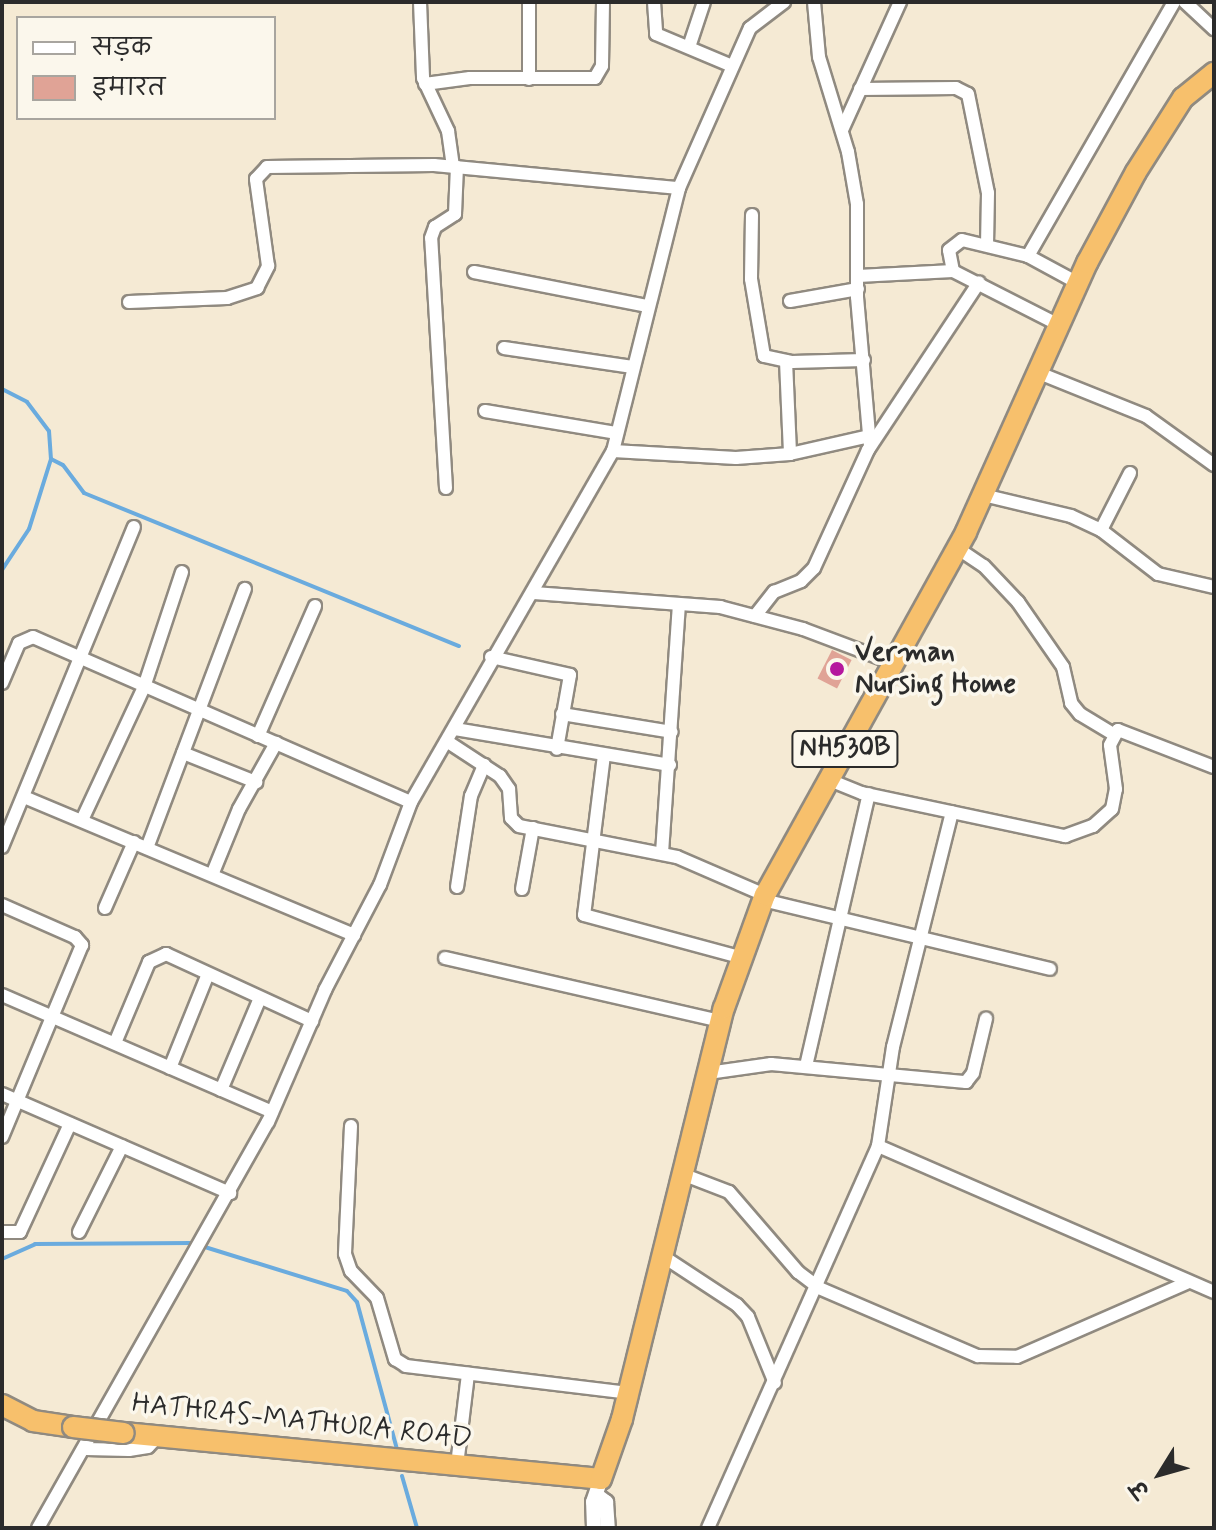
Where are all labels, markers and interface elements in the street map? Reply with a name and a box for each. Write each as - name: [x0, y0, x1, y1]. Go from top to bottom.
- legend: [16, 16, 276, 120]
- text: सड़क: [92, 33, 151, 64]
- text: इमारत: [92, 73, 165, 104]
- place label: Verman Nursing Home: [855, 636, 1021, 702]
- marker: Verman Nursing Home: [826, 658, 848, 680]
- road number: NH530B: [791, 727, 899, 771]
- street label: HATHRAS-MATHURA ROAD: [131, 1388, 473, 1456]
- north arrow: [1120, 1434, 1200, 1514]
- text: उ: [1125, 1474, 1156, 1503]

